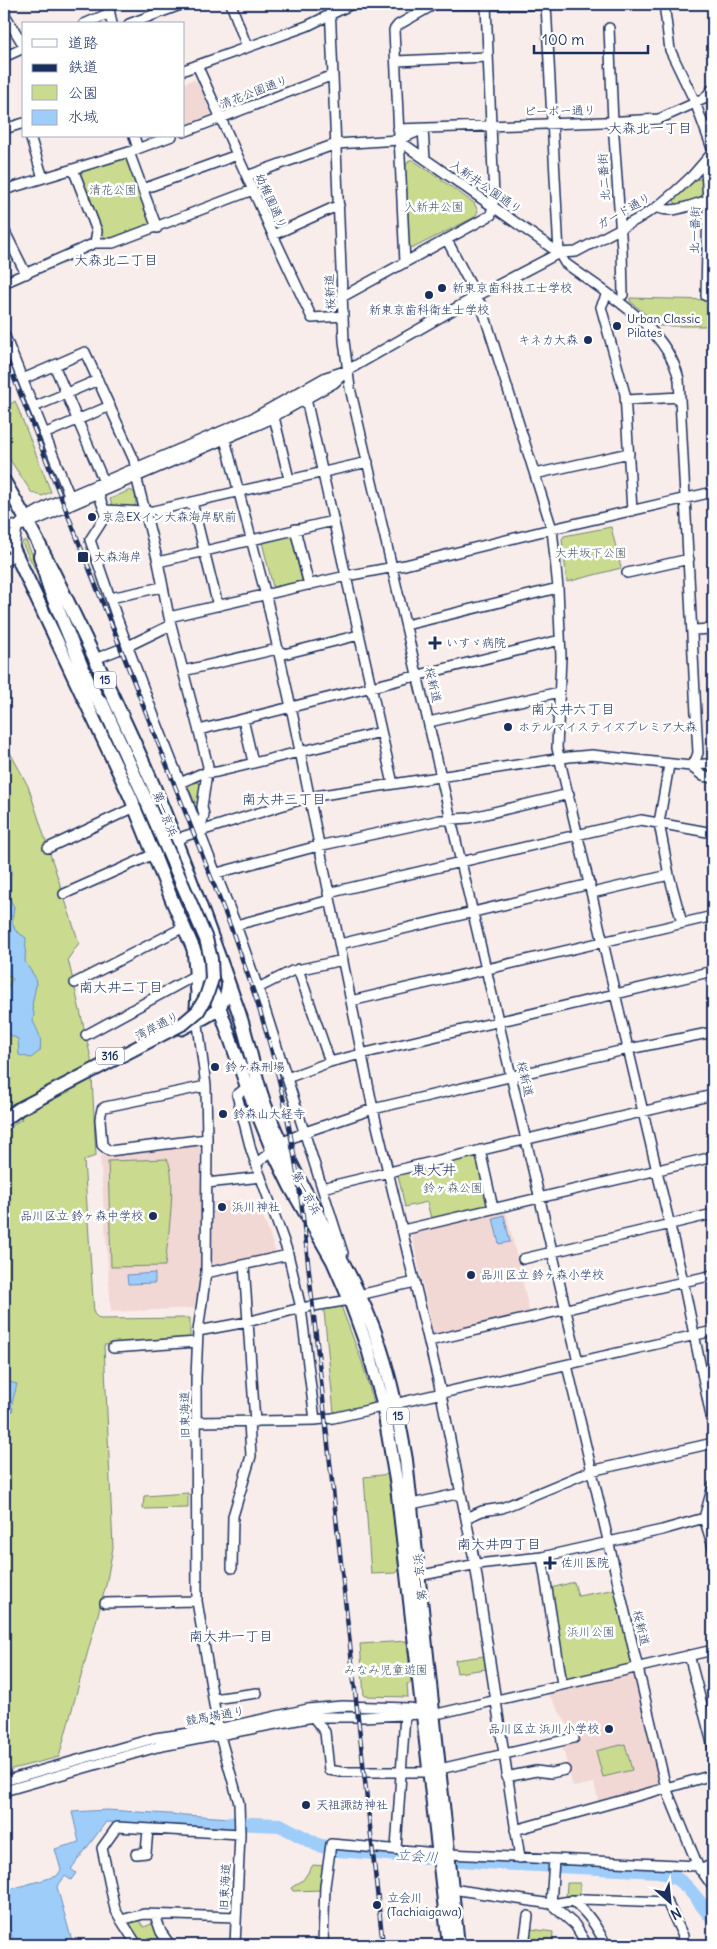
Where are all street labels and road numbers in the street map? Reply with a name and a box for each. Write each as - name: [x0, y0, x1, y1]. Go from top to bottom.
- street label: 清花公園通り: [218, 72, 290, 111]
- street label: ピーポー通り: [524, 102, 596, 119]
- street label: 北二番街: [594, 153, 613, 202]
- street label: 入新井公園通り: [448, 156, 525, 217]
- street label: 幼稚園通り: [252, 170, 291, 231]
- street label: ガード通り: [594, 189, 653, 232]
- street label: 北一番街: [687, 206, 702, 254]
- street label: 桜新道: [321, 274, 338, 310]
- street label: 桜新道: [422, 666, 445, 704]
- road number: 15: [94, 672, 116, 688]
- street label: 第一京浜: [150, 789, 181, 839]
- street label: 湾岸通り: [132, 1008, 181, 1043]
- road number: 316: [96, 1048, 124, 1064]
- street label: 桜新道: [514, 1060, 537, 1098]
- street label: 第一京浜: [289, 1168, 324, 1217]
- street label: 旧東海道: [177, 1391, 192, 1439]
- road number: 15: [387, 1408, 409, 1424]
- street label: 第一京浜: [410, 1552, 429, 1602]
- street label: 桜新道: [630, 1609, 653, 1647]
- street label: 競馬場通り: [184, 1703, 246, 1728]
- street label: 旧東海道: [216, 1863, 233, 1911]

